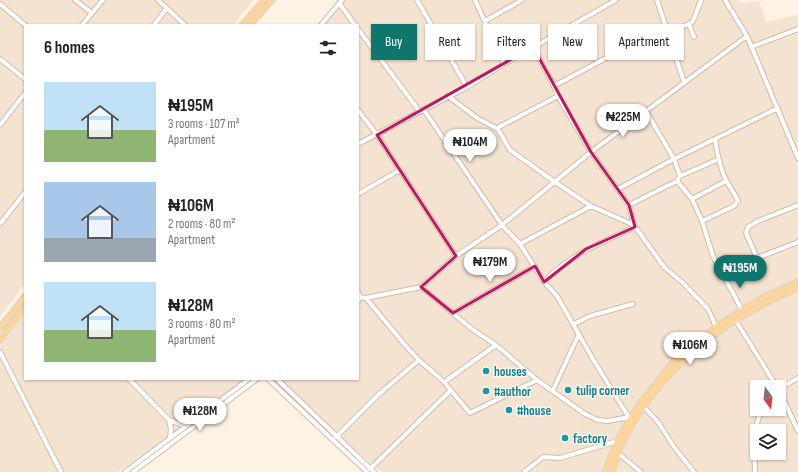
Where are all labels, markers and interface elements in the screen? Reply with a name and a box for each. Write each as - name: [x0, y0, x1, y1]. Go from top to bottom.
- chip: Buy: [371, 24, 417, 60]
- chip: Rent: [425, 24, 475, 60]
- chip: Filters: [483, 24, 540, 60]
- chip: New: [548, 24, 597, 60]
- chip: Apartment: [605, 24, 684, 60]
- icon: filters: [317, 37, 339, 59]
- text: 6 homes: [44, 38, 95, 58]
- text: ₦195M: [168, 96, 213, 116]
- icon: home: [76, 98, 124, 146]
- pin: ₦225M: [595, 104, 651, 138]
- text: ₦225M: [606, 109, 640, 125]
- text: 3 rooms · 107 m²: [168, 116, 240, 132]
- pin: ₦104M: [442, 129, 498, 163]
- text: Apartment: [168, 132, 215, 148]
- text: ₦104M: [453, 134, 487, 150]
- text: ₦106M: [168, 196, 214, 216]
- icon: home: [76, 198, 124, 246]
- text: 2 rooms · 80 m²: [168, 216, 235, 232]
- text: Apartment: [168, 232, 215, 248]
- pin: ₦179M: [462, 249, 518, 283]
- text: ₦179M: [473, 254, 507, 270]
- pin: ₦195M: [712, 255, 768, 289]
- text: ₦195M: [723, 260, 757, 276]
- text: ₦128M: [168, 296, 213, 316]
- icon: home: [76, 298, 124, 346]
- text: 3 rooms · 80 m²: [168, 316, 236, 332]
- text: Apartment: [168, 332, 215, 348]
- pin: ₦106M: [662, 332, 718, 366]
- text: ₦106M: [672, 337, 708, 353]
- place label: houses: [494, 364, 527, 380]
- marker: houses: [481, 366, 491, 376]
- north arrow: [750, 380, 786, 416]
- map controls: [750, 380, 786, 460]
- place label: tulip corner: [576, 383, 630, 399]
- place label: #author: [494, 384, 531, 400]
- marker: tulip corner: [563, 385, 573, 395]
- marker: #author: [481, 386, 491, 396]
- pin: ₦128M: [172, 398, 228, 432]
- text: ₦128M: [183, 403, 217, 419]
- place label: #house: [517, 403, 551, 419]
- marker: #house: [504, 405, 514, 415]
- button: layers: [750, 424, 786, 460]
- place label: factory: [573, 431, 608, 447]
- marker: factory: [560, 433, 570, 443]

